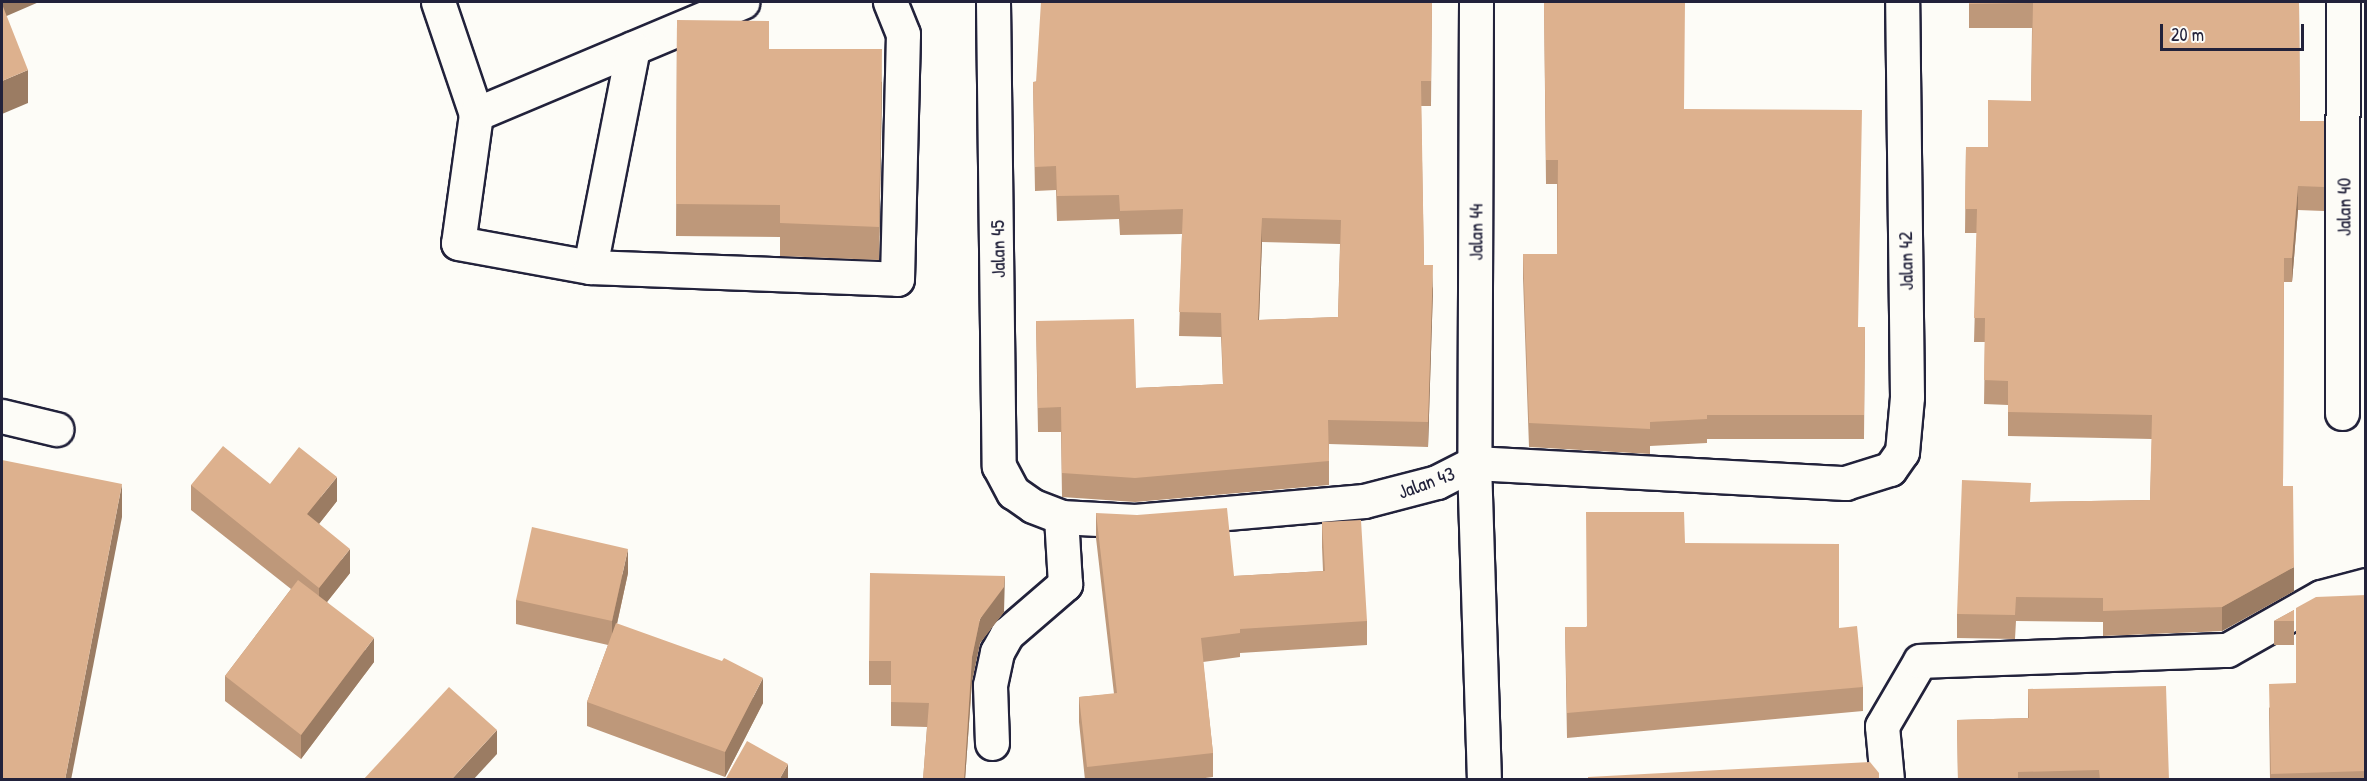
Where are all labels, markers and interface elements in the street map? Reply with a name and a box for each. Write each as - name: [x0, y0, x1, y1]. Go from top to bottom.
- scale bar: [2163, 12, 2307, 50]
- text: 20 m: [2171, 22, 2204, 47]
- street label: Jalan 40: [2331, 178, 2355, 236]
- street label: Jalan 44: [1463, 203, 1487, 261]
- street label: Jalan 45: [984, 220, 1010, 278]
- street label: Jalan 42: [1892, 231, 1918, 291]
- street label: Jalan 43: [1394, 461, 1458, 503]

